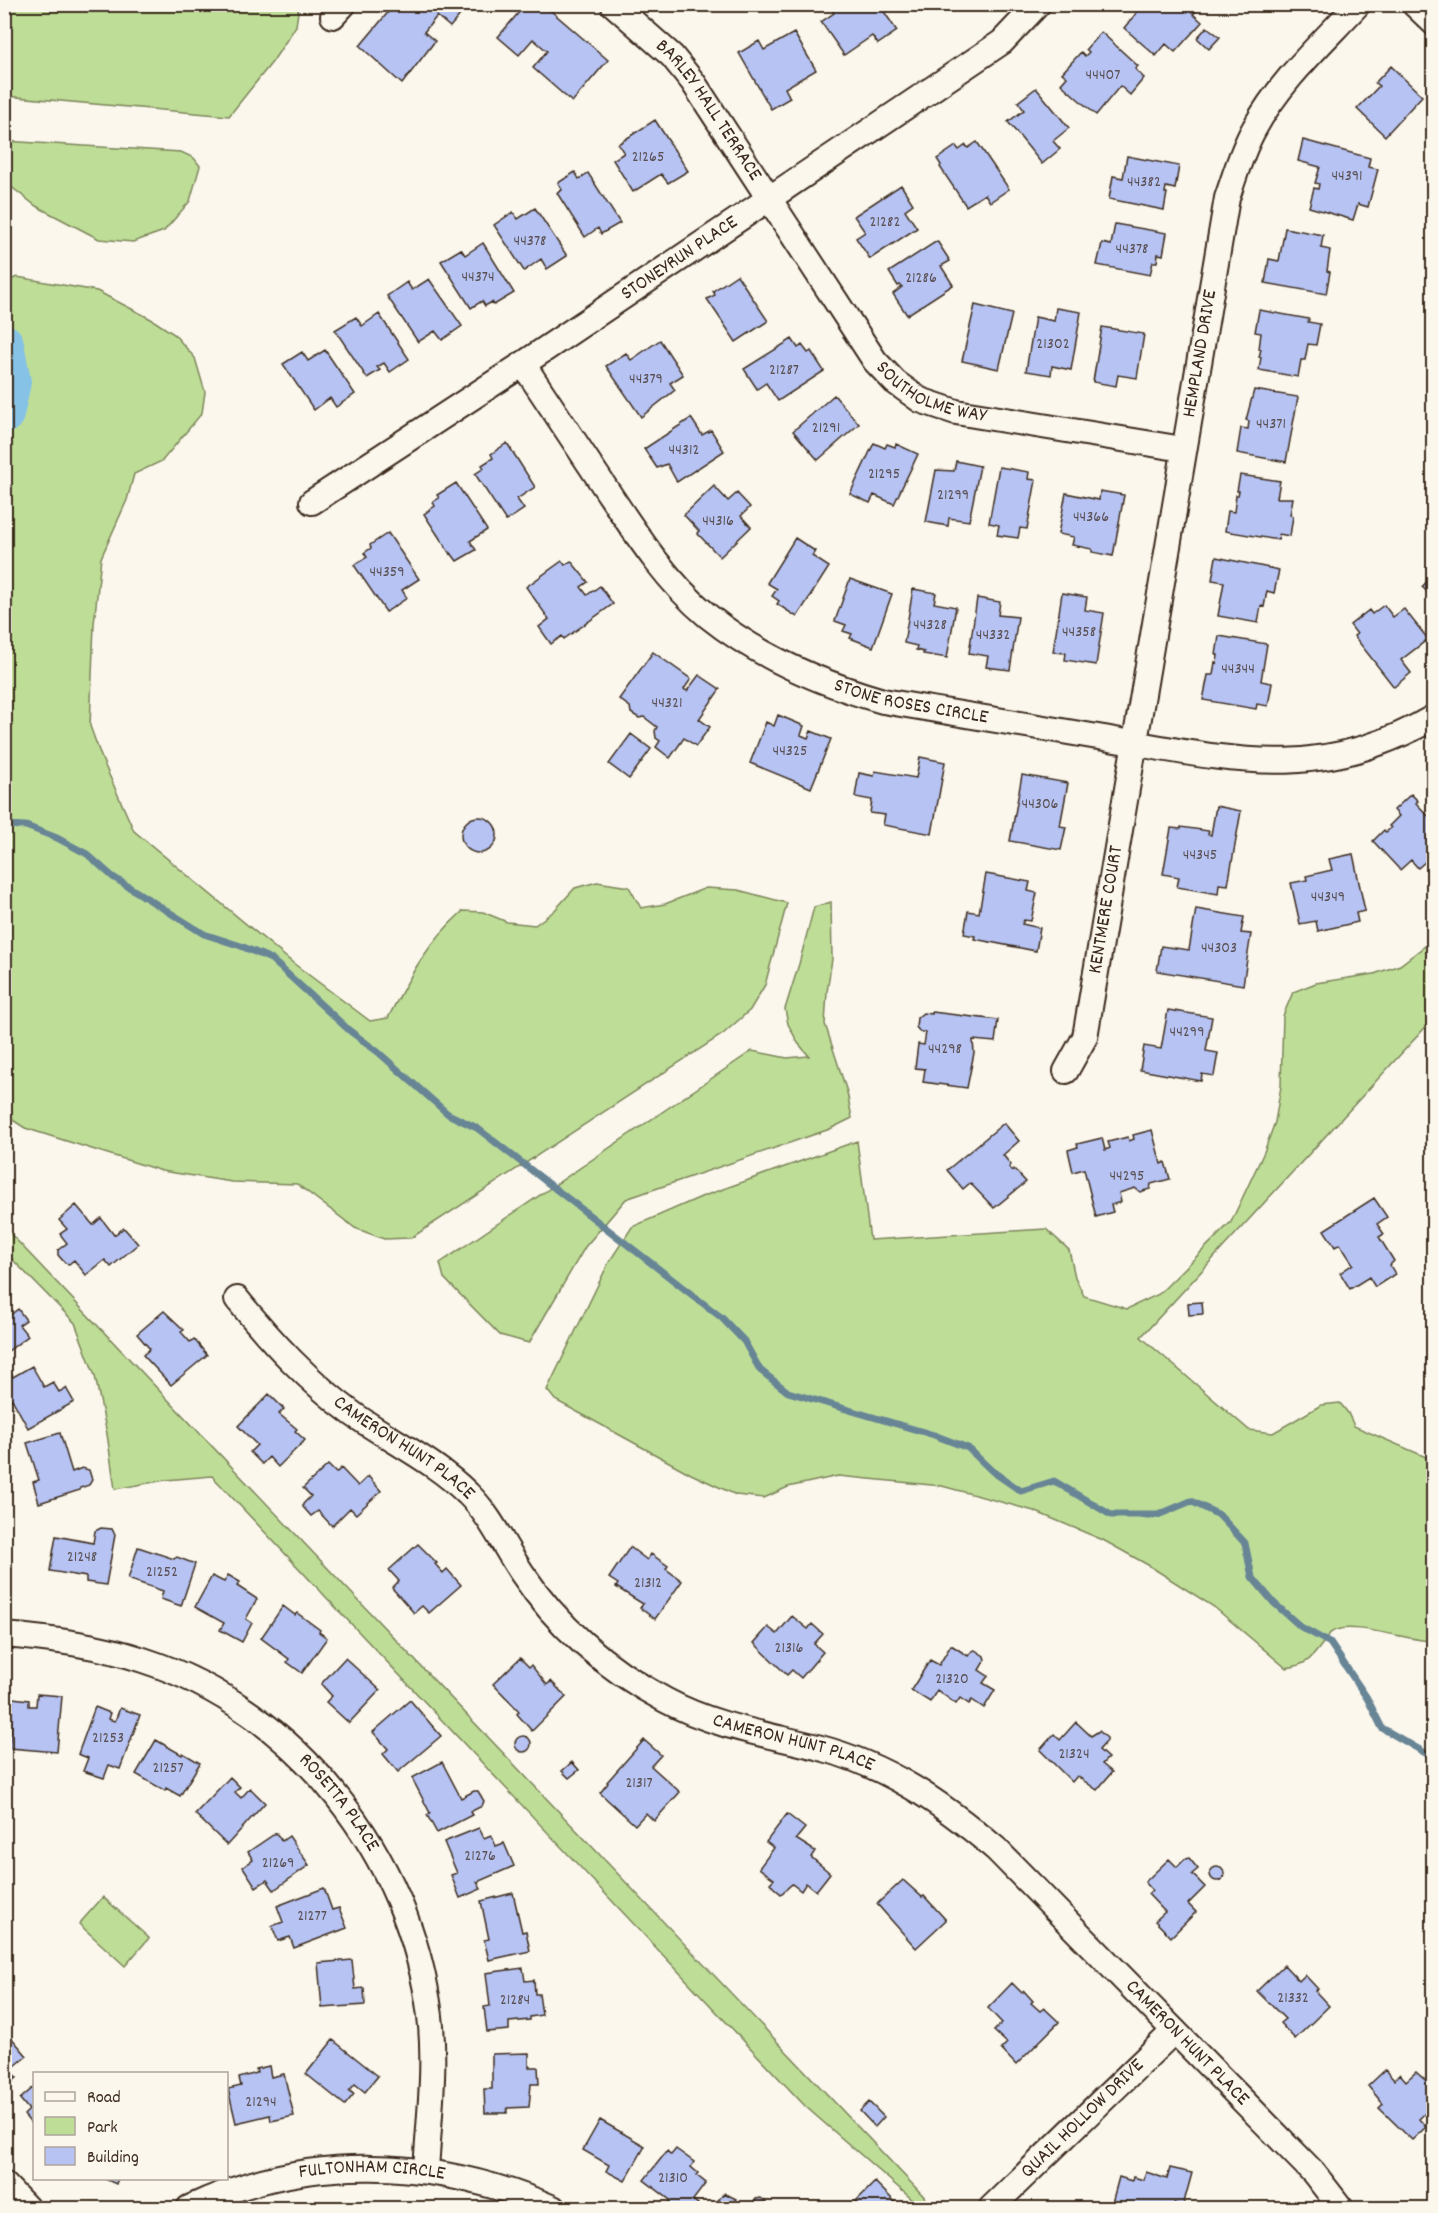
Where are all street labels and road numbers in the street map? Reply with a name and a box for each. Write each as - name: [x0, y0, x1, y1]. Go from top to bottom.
- street label: BARLEY HALL TERRACE: [649, 33, 768, 187]
- street label: STONEYRUN PLACE: [616, 209, 744, 308]
- street label: HEMPLAND DRIVE: [1176, 288, 1225, 420]
- street label: SOUTHOLME WAY: [869, 355, 989, 431]
- street label: STONE ROSES CIRCLE: [830, 672, 990, 732]
- street label: KENTMERE COURT: [1082, 844, 1131, 976]
- street label: CAMERON HUNT PLACE: [327, 1389, 481, 1507]
- street label: CAMERON HUNT PLACE: [709, 1707, 879, 1780]
- street label: ROSETTA PLACE: [292, 1747, 386, 1857]
- street label: CAMERON HUNT PLACE: [1118, 1974, 1255, 2113]
- street label: QUAIL HOLLOW DRIVE: [1015, 2053, 1151, 2185]
- street label: FULTONHAM CIRCLE: [297, 2154, 447, 2189]

